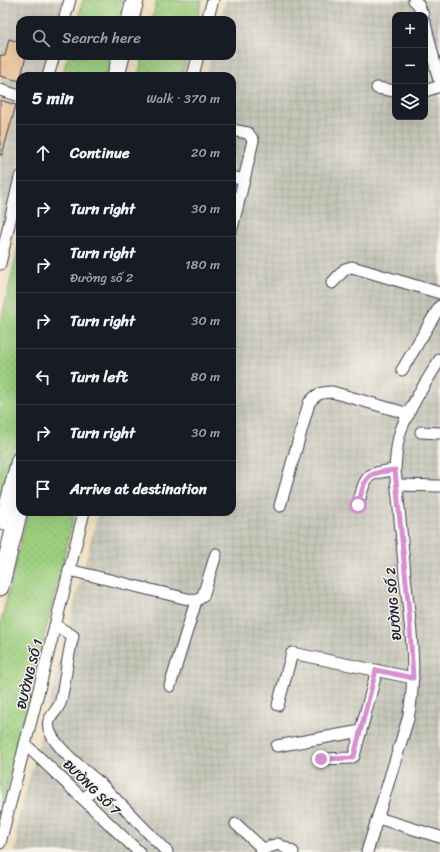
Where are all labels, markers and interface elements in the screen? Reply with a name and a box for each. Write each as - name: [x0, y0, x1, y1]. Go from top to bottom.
- map controls: [392, 12, 428, 120]
- button: +: [392, 12, 428, 48]
- search box: [16, 16, 236, 60]
- text: Search here: [62, 25, 141, 51]
- icon: search: [30, 27, 52, 49]
- button: −: [392, 48, 428, 84]
- text: 5 min: [32, 83, 74, 113]
- button: layers: [392, 84, 428, 120]
- text: Walk · 370 m: [146, 87, 220, 110]
- text: Continue: [70, 140, 130, 166]
- text: 20 m: [191, 141, 220, 164]
- icon: ahead: [32, 142, 54, 164]
- text: Turn right: [70, 196, 135, 222]
- text: 30 m: [191, 197, 220, 220]
- icon: right: [32, 198, 54, 220]
- text: Turn right: [70, 240, 135, 266]
- text: 180 m: [185, 253, 220, 276]
- icon: right: [32, 254, 54, 276]
- text: Đường số 2: [70, 266, 133, 289]
- text: Turn right: [70, 308, 135, 334]
- text: 30 m: [191, 309, 220, 332]
- icon: right: [32, 310, 54, 332]
- text: Turn left: [70, 364, 128, 390]
- text: 80 m: [191, 365, 220, 388]
- icon: left: [32, 366, 54, 388]
- text: Turn right: [70, 420, 135, 446]
- text: 30 m: [191, 421, 220, 444]
- icon: right: [32, 422, 54, 444]
- text: Arrive at destination: [70, 476, 207, 502]
- icon: arrive: [32, 478, 54, 500]
- route start: [349, 496, 367, 514]
- street label: ĐƯỜNG SỐ 2: [379, 566, 408, 641]
- street label: ĐƯỜNG SỐ 1: [10, 636, 49, 712]
- route end: [312, 750, 330, 768]
- street label: ĐƯỜNG SỐ 7: [57, 754, 127, 822]

